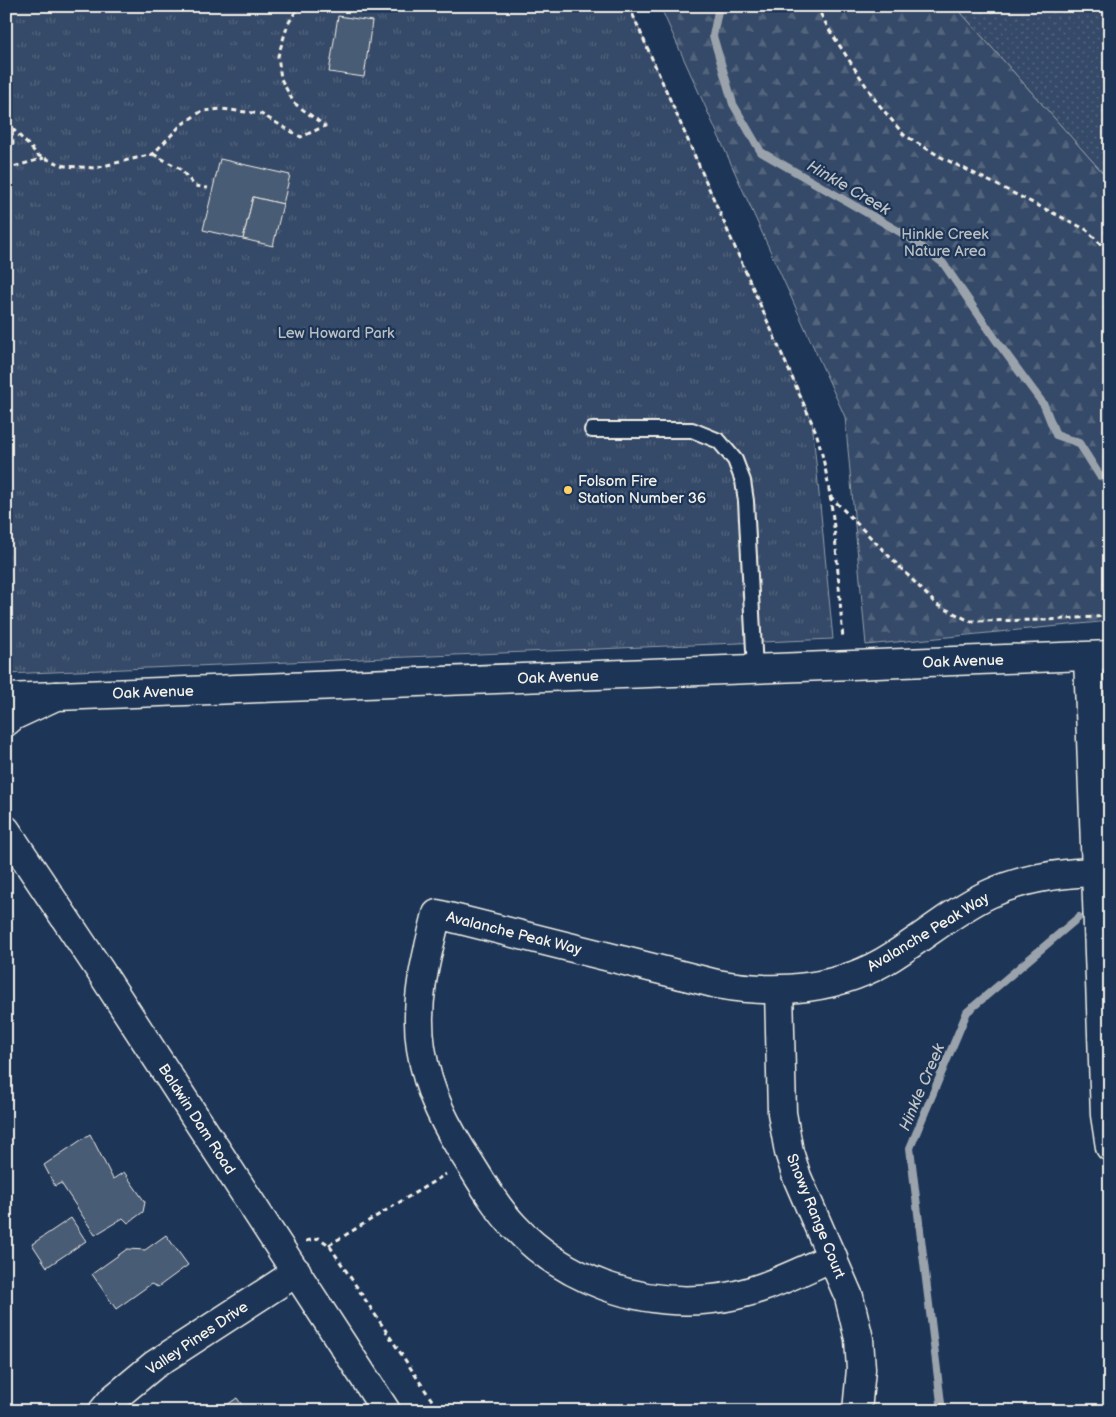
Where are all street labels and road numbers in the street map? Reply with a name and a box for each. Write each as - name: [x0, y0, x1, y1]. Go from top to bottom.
- street label: Oak Avenue: [922, 651, 1004, 672]
- street label: Oak Avenue: [517, 667, 599, 688]
- street label: Oak Avenue: [112, 682, 194, 703]
- street label: Avalanche Peak Way: [864, 888, 993, 976]
- street label: Avalanche Peak Way: [444, 907, 584, 960]
- street label: Baldwin Dam Road: [154, 1060, 239, 1178]
- street label: Snowy Range Court: [782, 1151, 849, 1282]
- street label: Valley Pines Drive: [143, 1297, 252, 1380]

